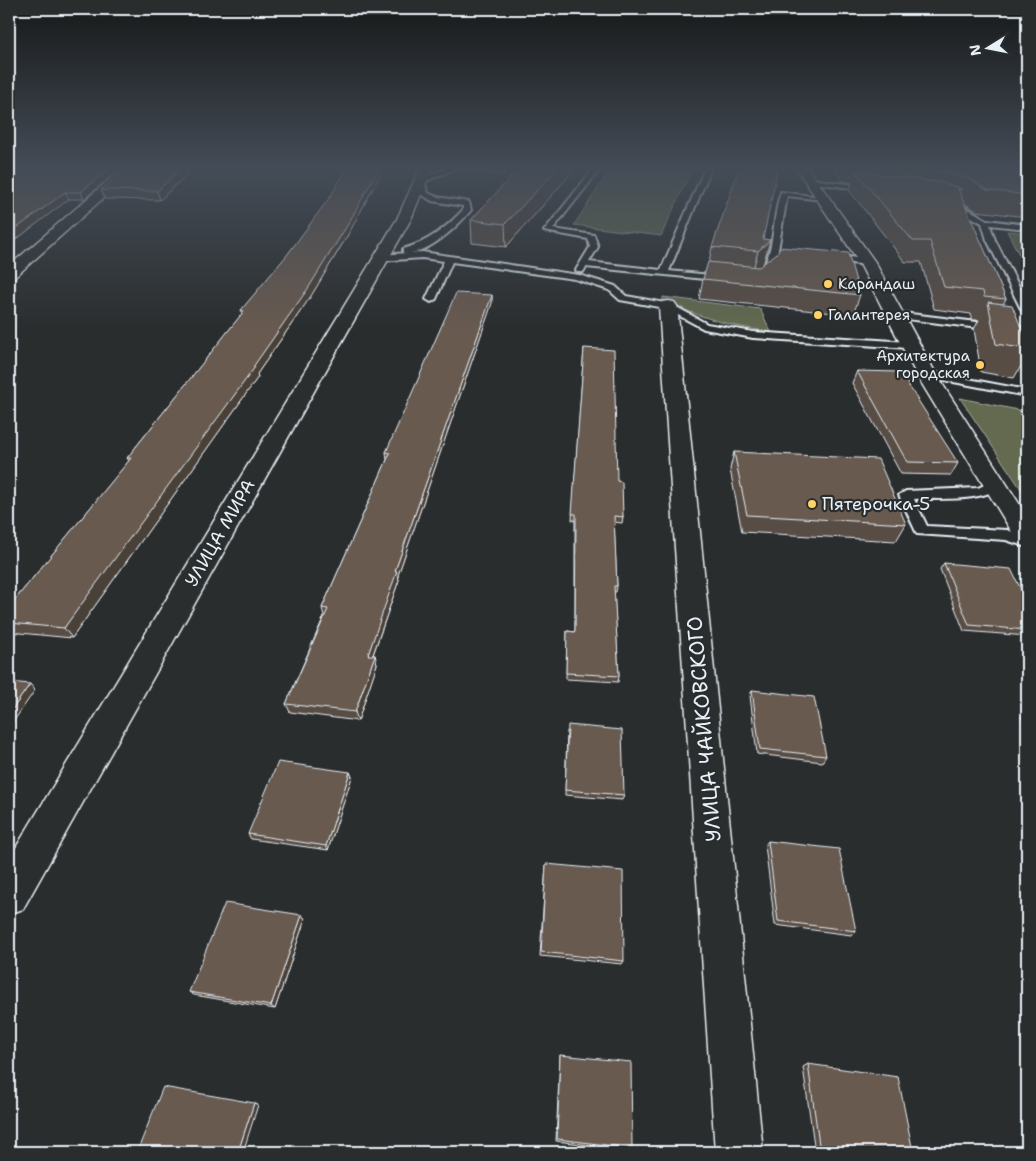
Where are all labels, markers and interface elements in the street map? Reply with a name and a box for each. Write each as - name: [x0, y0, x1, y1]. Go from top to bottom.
- north arrow: [964, 22, 1014, 72]
- text: N: [965, 43, 985, 57]
- place label: Карандаш: [838, 274, 915, 294]
- marker: Карандаш: [822, 278, 834, 290]
- place label: Галантерея: [828, 305, 910, 325]
- marker: Галантерея: [812, 309, 824, 321]
- place label: Архитектура городская: [876, 346, 971, 383]
- marker: Архитектура городская: [974, 359, 986, 371]
- street label: УЛИЦА МИРА: [180, 475, 260, 591]
- place label: Пятерочка-5: [822, 492, 930, 516]
- marker: Пятерочка-5: [806, 498, 818, 510]
- street label: УЛИЦА ЧАЙКОВСКОГО: [680, 615, 728, 843]

